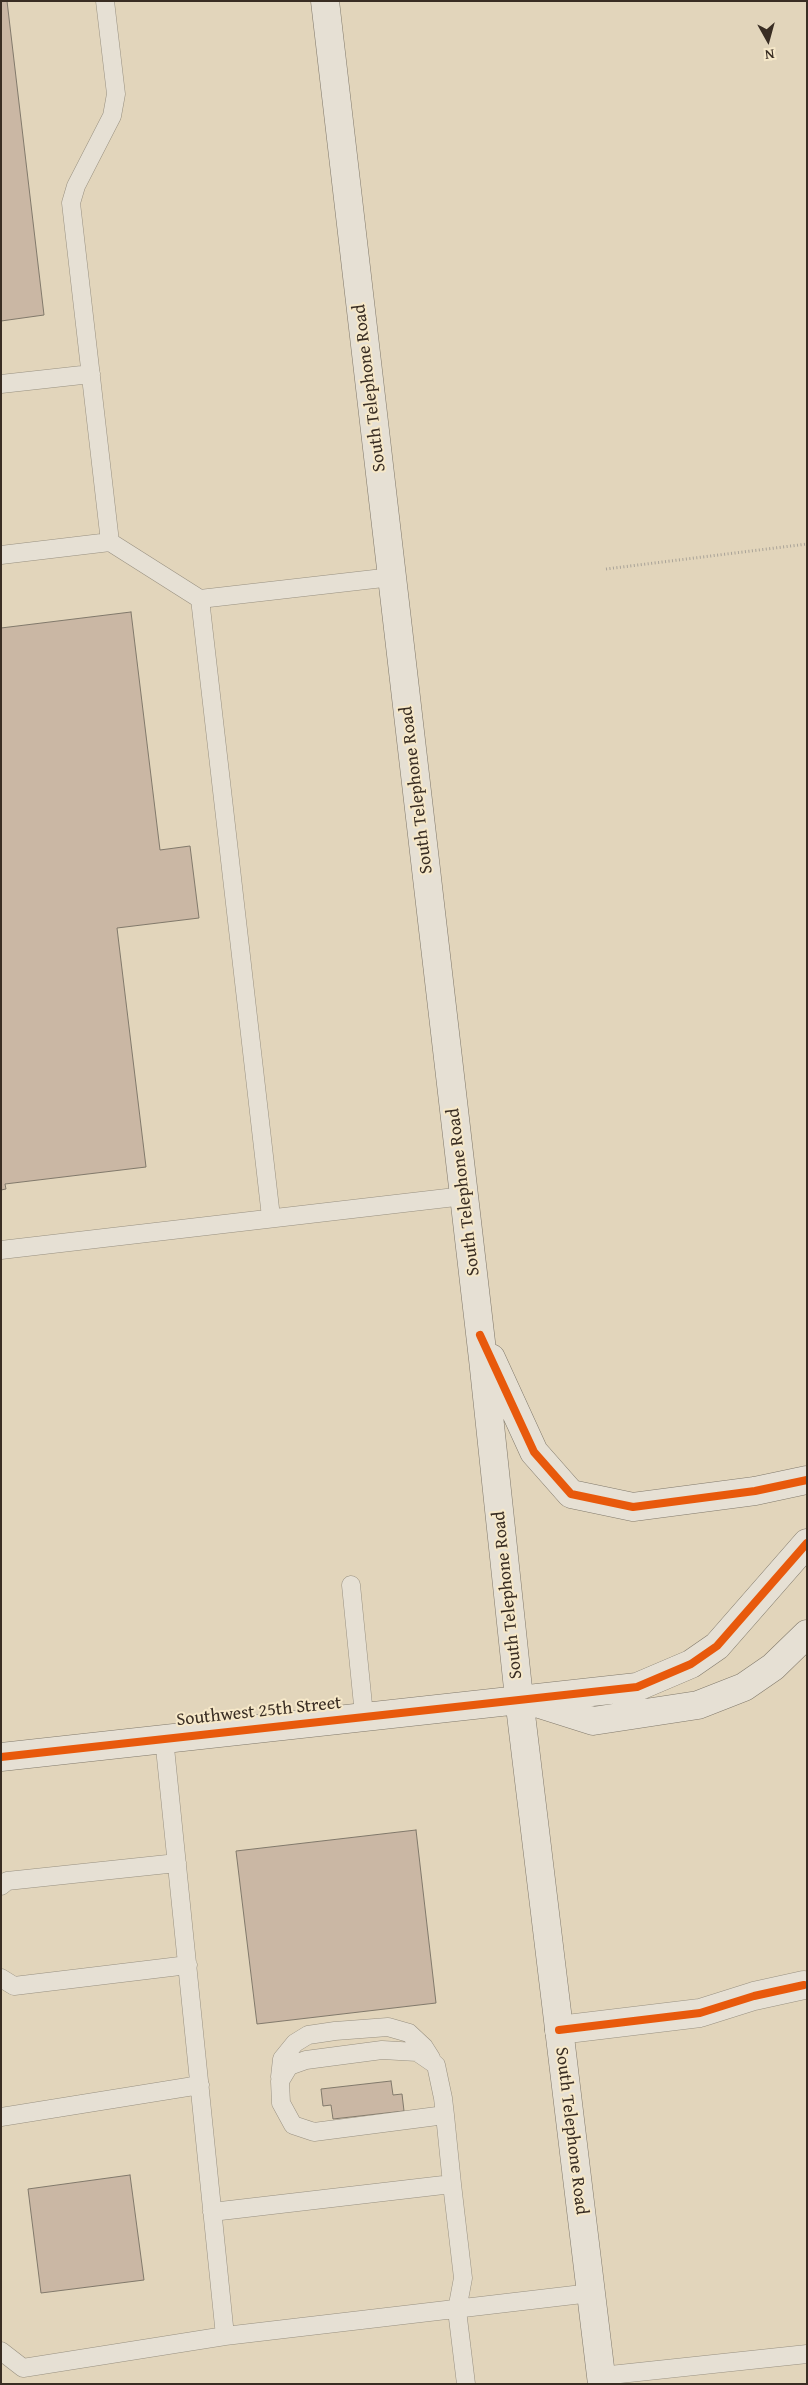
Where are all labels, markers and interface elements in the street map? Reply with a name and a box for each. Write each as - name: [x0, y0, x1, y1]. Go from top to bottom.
- north arrow: [743, 15, 793, 65]
- text: N: [764, 44, 776, 65]
- street label: South Telephone Road: [349, 303, 391, 473]
- street label: South Telephone Road: [396, 705, 438, 875]
- street label: South Telephone Road: [443, 1107, 485, 1277]
- street label: South Telephone Road: [488, 1510, 528, 1680]
- street label: Southwest 25th Street: [175, 1693, 343, 1731]
- street label: South Telephone Road: [550, 2046, 592, 2216]

